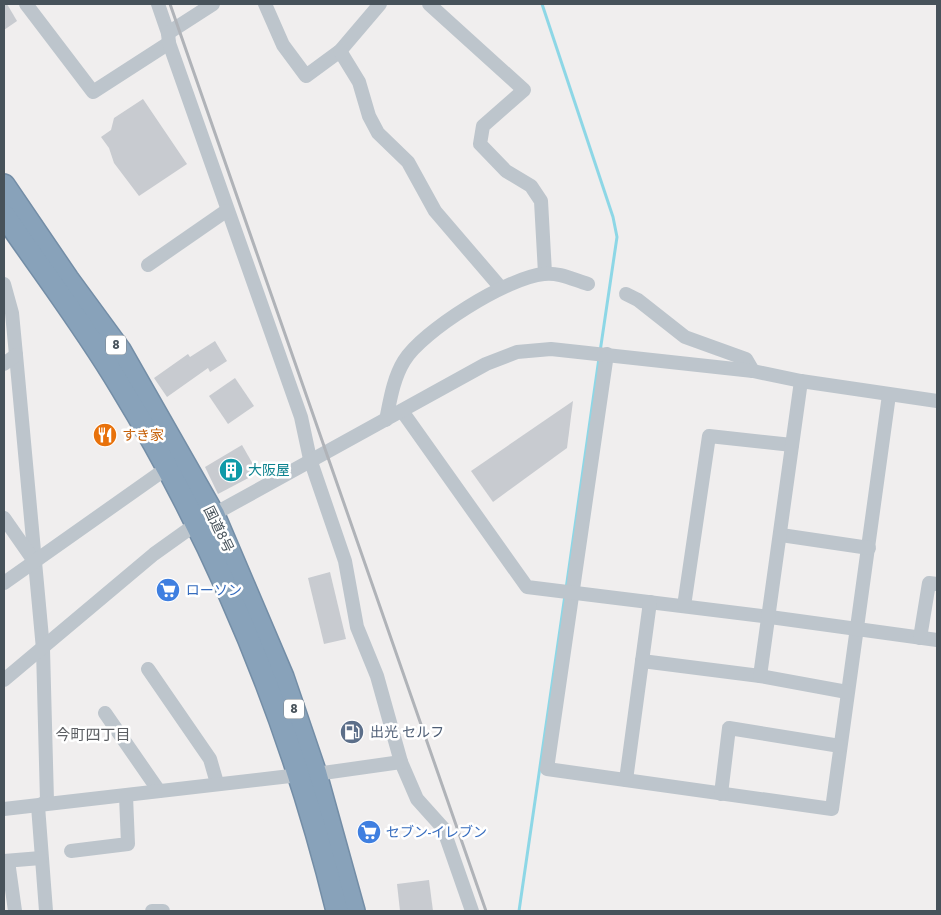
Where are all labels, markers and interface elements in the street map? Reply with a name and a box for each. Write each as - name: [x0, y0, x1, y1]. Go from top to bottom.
- road number: 8: [106, 336, 126, 354]
- restaurant icon: すき家: [92, 422, 118, 448]
- place label: すき家: [122, 425, 164, 445]
- building icon: 大阪屋: [218, 457, 244, 483]
- place label: 大阪屋: [248, 460, 290, 480]
- street label: 国道8号: [199, 502, 239, 556]
- supermarket icon: ローソン: [155, 577, 181, 603]
- place label: ローソン: [186, 580, 242, 600]
- road number: 8: [284, 700, 304, 719]
- fuel station icon: 出光 セルフ: [339, 719, 365, 745]
- place label: 出光 セルフ: [370, 722, 444, 742]
- district label: 今町四丁目: [55, 724, 131, 746]
- supermarket icon: セブン-イレブン: [356, 819, 382, 845]
- place label: セブン-イレブン: [386, 822, 487, 842]

